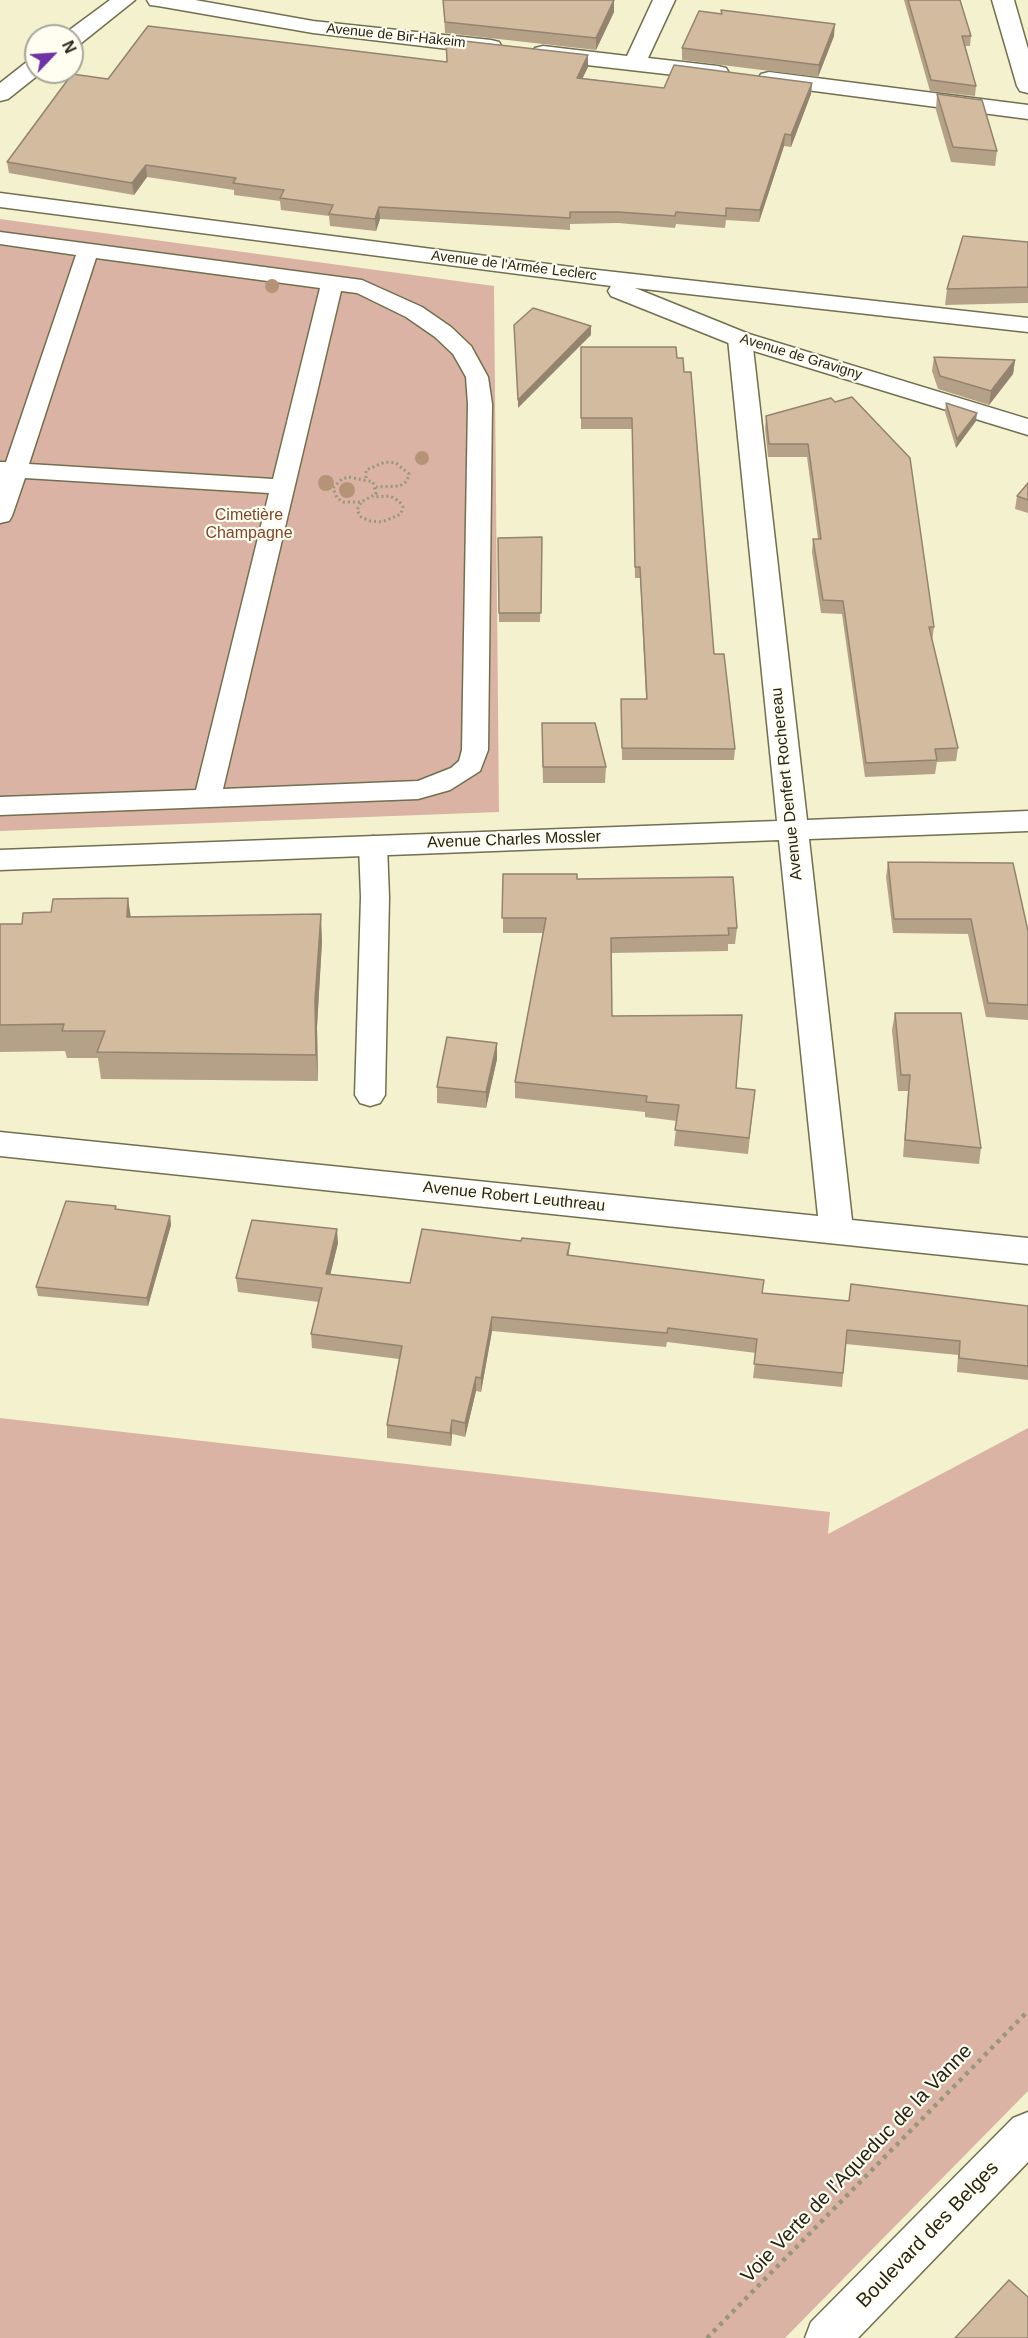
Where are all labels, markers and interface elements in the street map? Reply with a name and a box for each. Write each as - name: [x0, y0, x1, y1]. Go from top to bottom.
- street label: Avenue de Bir-Hakeim: [326, 20, 466, 52]
- north arrow: [24, 24, 84, 84]
- text: N: [59, 38, 79, 56]
- street label: Avenue de l'Armée Leclerc: [430, 248, 598, 284]
- street label: Avenue de Gravigny: [738, 330, 864, 384]
- park label: Cimetière Champagne: [205, 506, 293, 544]
- street label: Avenue Denfert Rochereau: [767, 687, 807, 881]
- street label: Avenue Charles Mossler: [427, 827, 601, 853]
- street label: Avenue Robert Leuthreau: [422, 1178, 606, 1216]
- street label: Voie Verte de l'Aqueduc de la Vanne: [736, 2040, 978, 2288]
- street label: Boulevard des Belges: [852, 2157, 1004, 2313]

